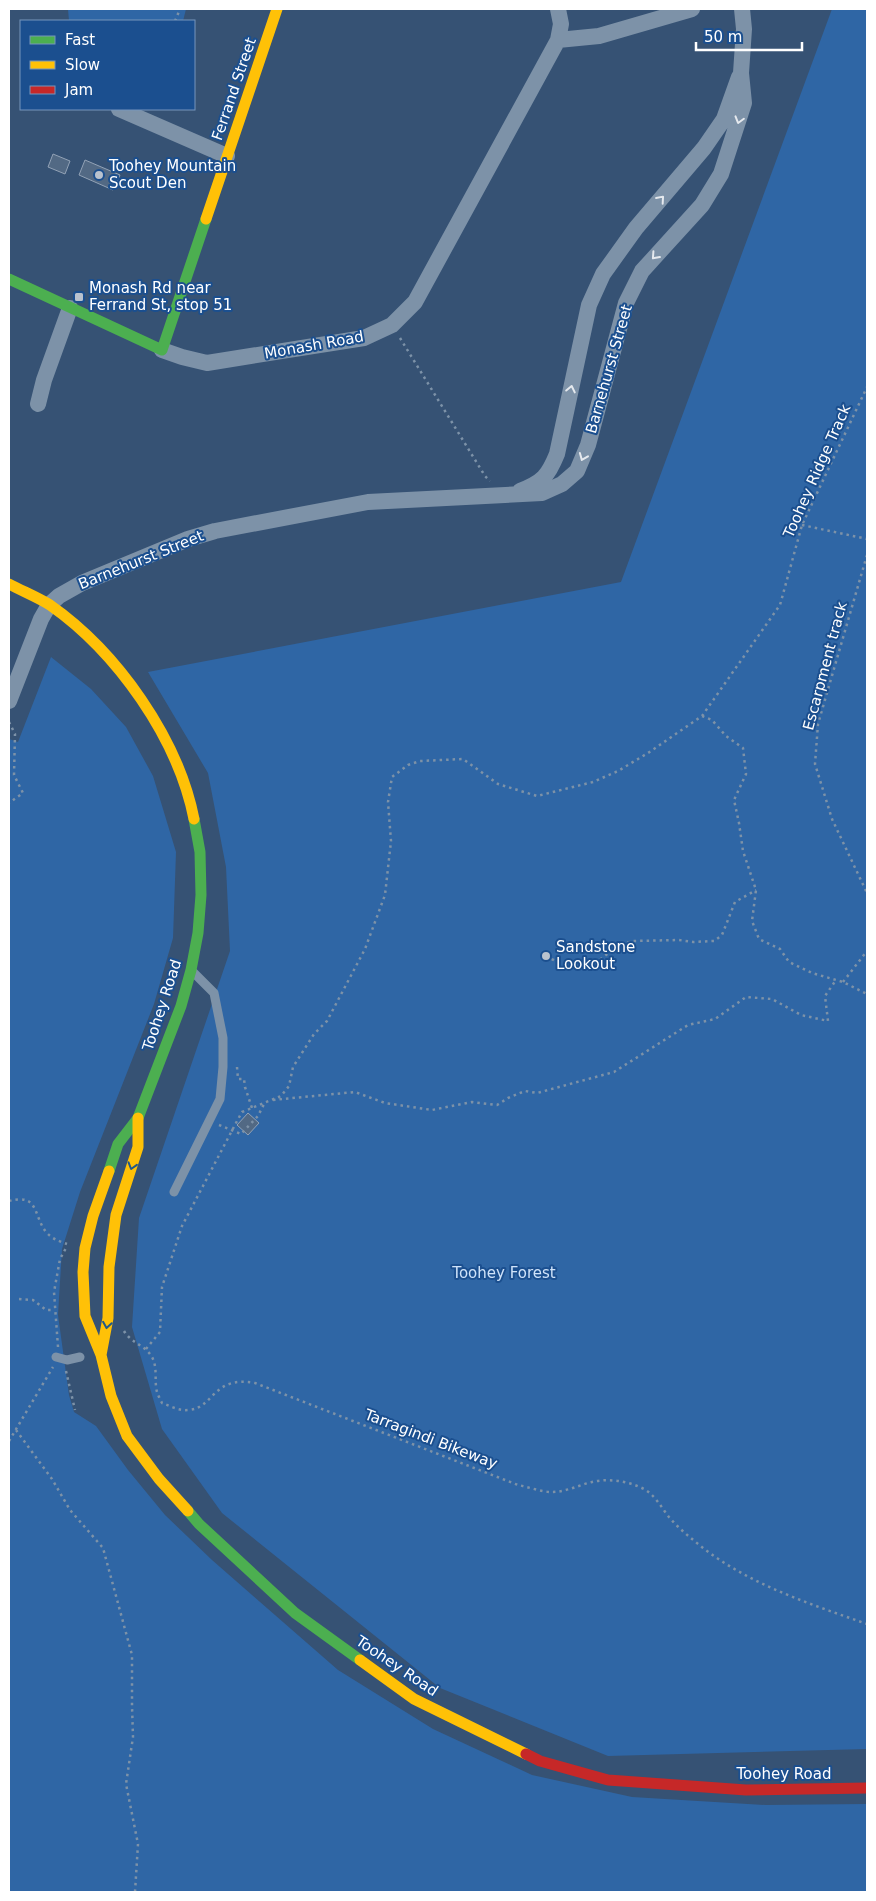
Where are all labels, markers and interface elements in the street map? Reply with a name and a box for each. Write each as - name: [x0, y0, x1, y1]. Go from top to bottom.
- legend: [20, 20, 195, 110]
- scale bar: [696, 20, 802, 52]
- text: 50 m: [704, 28, 742, 46]
- text: Fast: [65, 31, 95, 49]
- street label: Ferrand Street: [208, 35, 260, 143]
- text: Slow: [65, 56, 100, 74]
- text: Jam: [64, 81, 93, 99]
- one-way arrow: [735, 116, 745, 124]
- place label: Toohey Mountain Scout Den: [108, 157, 236, 192]
- marker: Toohey Mountain Scout Den: [93, 169, 105, 181]
- one-way arrow: [656, 195, 665, 204]
- one-way arrow: [652, 251, 661, 260]
- place label: Monash Rd near Ferrand St, stop 51: [89, 279, 232, 314]
- marker: Monash Rd near Ferrand St, stop 51: [73, 291, 85, 303]
- street label: Barnehurst Street: [582, 302, 636, 436]
- street label: Monash Road: [263, 327, 365, 363]
- one-way arrow: [565, 384, 576, 393]
- street label: Toohey Ridge Track: [779, 401, 855, 541]
- one-way arrow: [579, 452, 589, 460]
- street label: Barnehurst Street: [76, 527, 206, 593]
- street label: Escarpment track: [799, 599, 851, 732]
- place label: Sandstone Lookout: [556, 938, 635, 973]
- marker: Sandstone Lookout: [540, 950, 552, 962]
- street label: Toohey Road: [138, 957, 185, 1054]
- one-way arrow: [127, 1161, 137, 1169]
- park label: Toohey Forest: [451, 1264, 556, 1282]
- one-way arrow: [102, 1321, 112, 1329]
- street label: Tarragindi Bikeway: [361, 1405, 500, 1473]
- street label: Toohey Road: [352, 1631, 441, 1700]
- street label: Toohey Road: [736, 1765, 832, 1783]

